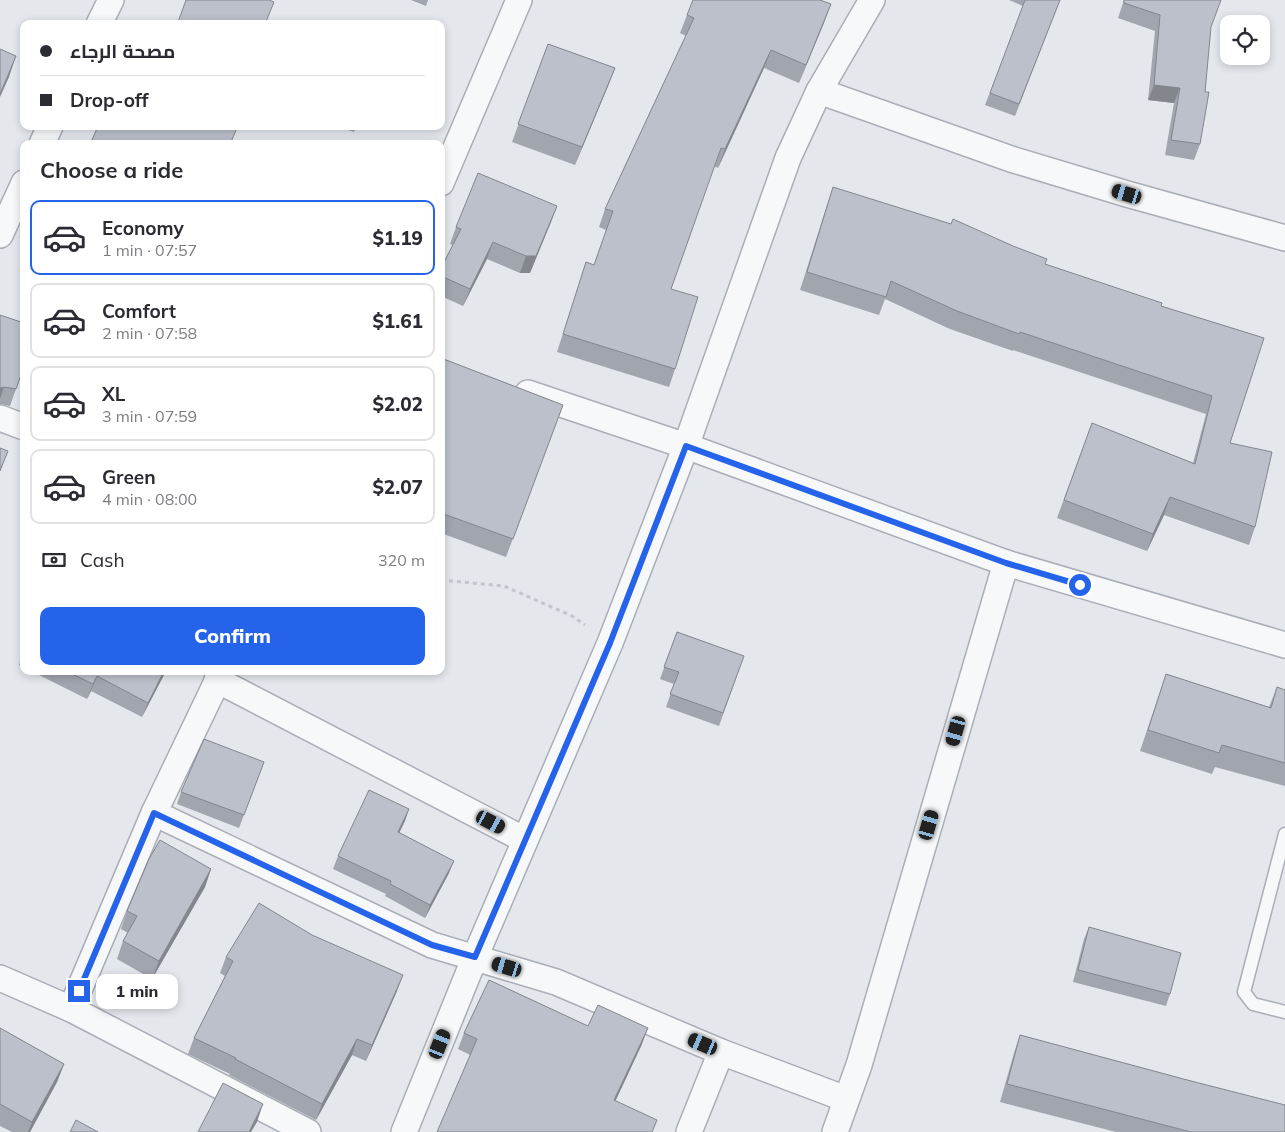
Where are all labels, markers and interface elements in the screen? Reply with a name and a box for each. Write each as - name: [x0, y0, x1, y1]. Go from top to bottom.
- map controls: [1220, 15, 1270, 65]
- button: locate: [1220, 15, 1270, 65]
- text: مصحة الرجاء: [70, 39, 175, 63]
- text: Drop-off: [70, 88, 148, 112]
- text: Choose a ride: [40, 156, 183, 184]
- car: [1110, 182, 1143, 206]
- icon: car: [42, 215, 87, 260]
- text: Economy: [102, 216, 184, 240]
- text: $1.19: [372, 226, 423, 250]
- text: 1 min · 07:57: [102, 240, 197, 260]
- icon: car: [42, 298, 87, 343]
- text: Comfort: [102, 299, 176, 323]
- text: $1.61: [372, 309, 423, 333]
- text: 2 min · 07:58: [102, 323, 197, 343]
- icon: car: [42, 381, 87, 426]
- text: XL: [102, 382, 125, 406]
- text: $2.02: [372, 392, 423, 416]
- text: 3 min · 07:59: [102, 406, 197, 426]
- icon: car: [42, 464, 87, 509]
- text: Green: [102, 465, 156, 489]
- text: $2.07: [372, 475, 423, 499]
- text: 4 min · 08:00: [102, 489, 197, 509]
- icon: cash: [40, 546, 68, 574]
- text: Cash: [80, 548, 125, 572]
- text: 320 m: [378, 550, 425, 570]
- route start: [1069, 574, 1091, 596]
- button: Confirm: [40, 607, 425, 665]
- car: [944, 715, 967, 747]
- car: [474, 808, 507, 836]
- car: [917, 809, 940, 841]
- car: [490, 955, 523, 979]
- callout: 1 min: [96, 974, 179, 1008]
- route end: [68, 980, 90, 1002]
- text: 1 min: [116, 981, 158, 1001]
- car: [427, 1027, 452, 1061]
- car: [686, 1031, 719, 1057]

